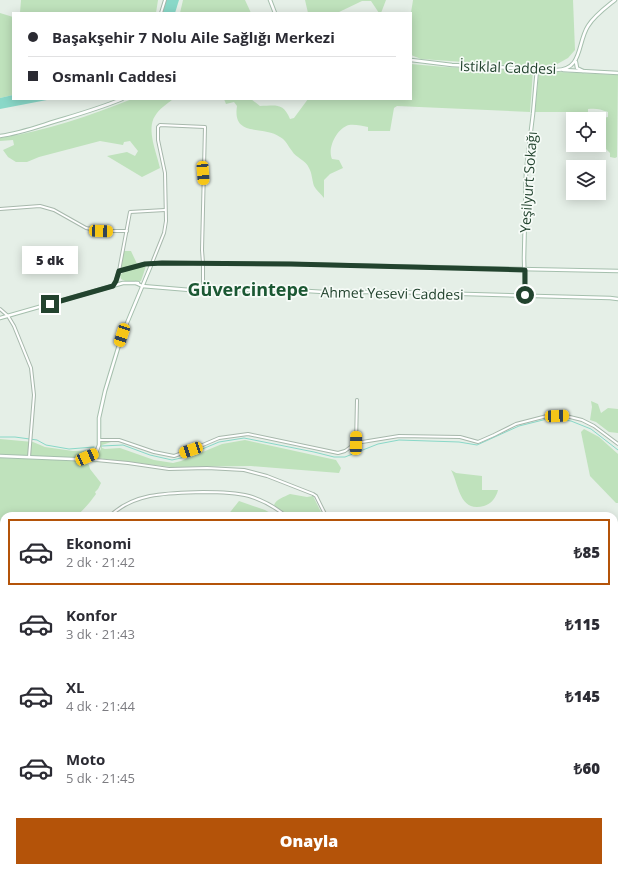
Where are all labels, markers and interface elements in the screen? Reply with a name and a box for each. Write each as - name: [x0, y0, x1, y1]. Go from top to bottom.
- text: Başakşehir 7 Nolu Aile Sağlığı Merkezi: [52, 27, 335, 47]
- street label: İstiklal Caddesi: [459, 56, 557, 78]
- text: Osmanlı Caddesi: [52, 66, 177, 86]
- map controls: [566, 112, 606, 200]
- button: locate: [566, 112, 606, 152]
- street label: Yeşilyurt Sokağı: [515, 131, 541, 233]
- button: layers: [566, 160, 606, 200]
- car: [196, 161, 210, 185]
- car: [89, 225, 113, 237]
- callout: 5 dk: [22, 246, 78, 274]
- text: 5 dk: [36, 251, 64, 269]
- district label: Güvercintepe: [188, 277, 308, 301]
- street label: Ahmet Yesevi Caddesi: [320, 282, 464, 304]
- route start: [516, 286, 534, 304]
- route end: [41, 295, 59, 313]
- car: [113, 322, 131, 348]
- car: [545, 410, 569, 422]
- car: [350, 431, 362, 455]
- car: [178, 440, 204, 460]
- car: [74, 447, 100, 467]
- text: Ekonomi: [66, 533, 131, 553]
- icon: car: [18, 534, 54, 570]
- text: ₺85: [574, 542, 600, 562]
- text: 2 dk · 21:42: [66, 553, 135, 571]
- text: Konfor: [66, 605, 117, 625]
- icon: car: [18, 606, 54, 642]
- text: ₺115: [565, 614, 600, 634]
- text: 3 dk · 21:43: [66, 625, 135, 643]
- text: XL: [66, 677, 84, 697]
- icon: car: [18, 678, 54, 714]
- text: ₺145: [565, 686, 600, 706]
- text: 4 dk · 21:44: [66, 697, 135, 715]
- text: Moto: [66, 749, 105, 769]
- icon: car: [18, 750, 54, 786]
- text: ₺60: [574, 758, 600, 778]
- text: 5 dk · 21:45: [66, 769, 135, 787]
- button: Onayla: [16, 818, 602, 864]

